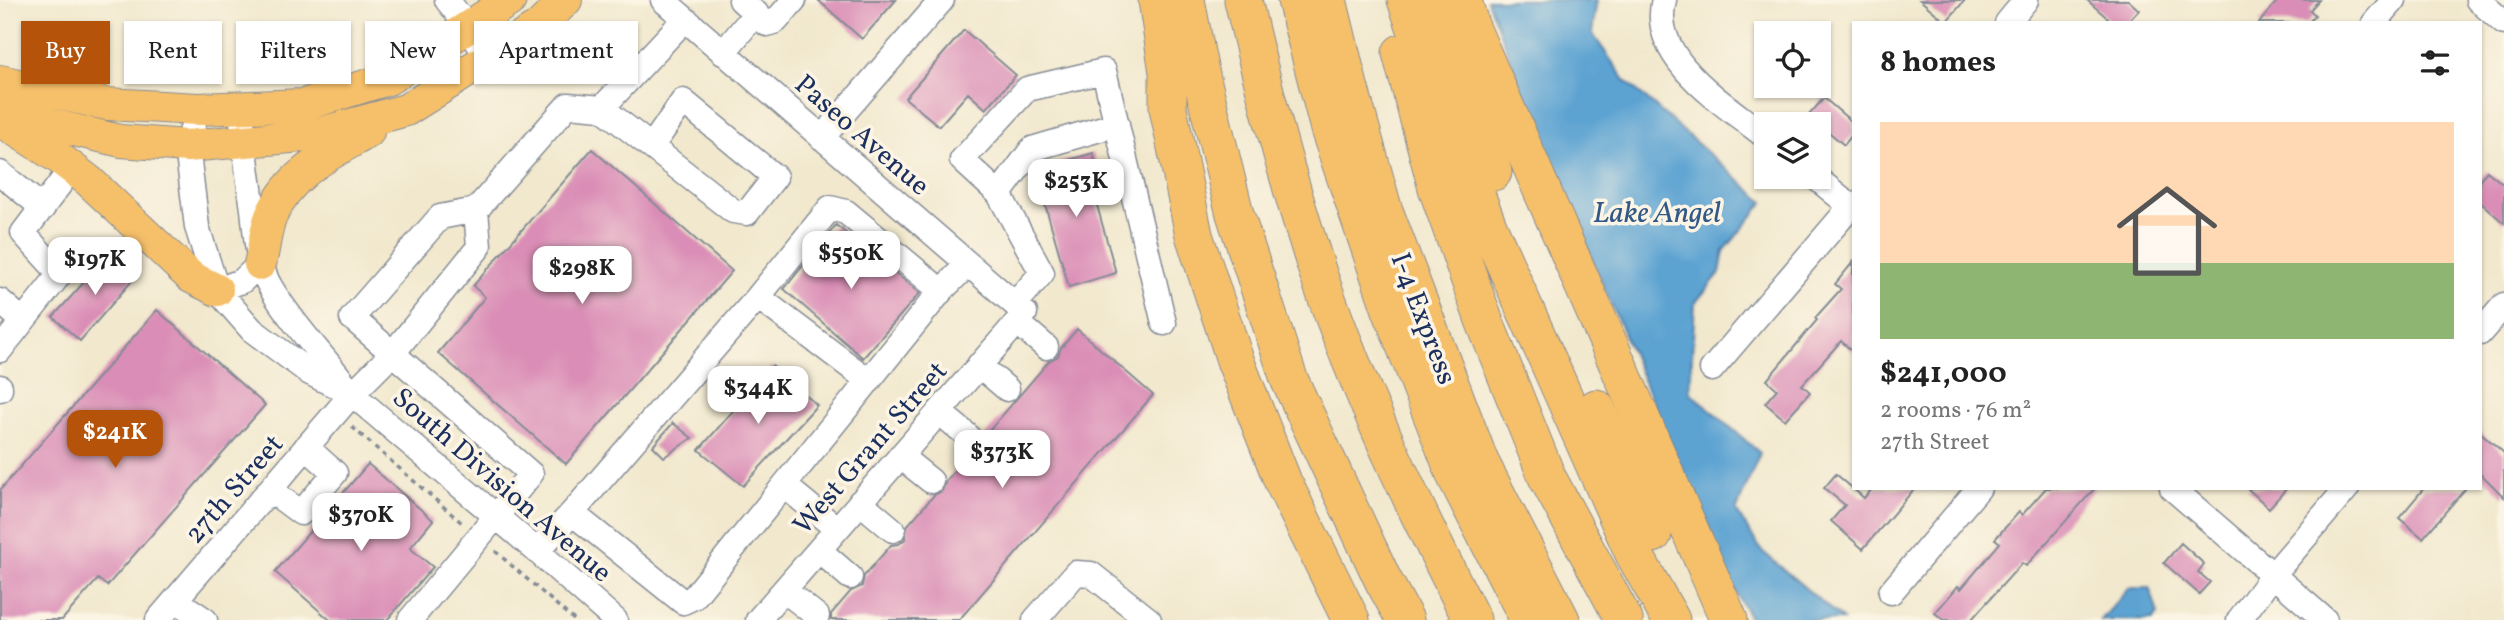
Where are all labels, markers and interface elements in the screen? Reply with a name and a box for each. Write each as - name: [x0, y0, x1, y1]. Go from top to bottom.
- chip: Buy: [21, 21, 110, 84]
- chip: Rent: [124, 21, 222, 84]
- chip: Filters: [236, 21, 351, 84]
- chip: New: [365, 21, 460, 84]
- chip: Apartment: [474, 21, 638, 84]
- map controls: [1754, 21, 1831, 189]
- button: locate: [1754, 21, 1831, 98]
- text: 8 homes: [1880, 42, 1996, 84]
- icon: filters: [2416, 44, 2454, 82]
- street label: Paseo Avenue: [785, 66, 937, 206]
- button: layers: [1754, 112, 1831, 189]
- pin: $253K: [1027, 160, 1125, 219]
- text: $253K: [1044, 166, 1108, 198]
- icon: home: [2104, 168, 2230, 294]
- water label: Lake Angel: [1593, 193, 1721, 235]
- pin: $550K: [802, 232, 900, 291]
- pin: $197K: [46, 238, 144, 297]
- text: $550K: [818, 238, 884, 270]
- text: $197K: [64, 244, 126, 276]
- pin: $298K: [533, 246, 631, 306]
- street label: I-4 Express: [1380, 247, 1466, 390]
- text: $298K: [549, 253, 615, 285]
- text: $241,000: [1880, 353, 2007, 395]
- street label: West Grant Street: [785, 354, 957, 544]
- pin: $344K: [709, 366, 807, 426]
- text: $344K: [723, 373, 793, 405]
- street label: South Division Avenue: [383, 379, 620, 592]
- text: 2 rooms · 76 m²: [1880, 395, 2031, 427]
- pin: $241K: [66, 410, 164, 470]
- text: $241K: [83, 417, 147, 449]
- street label: 27th Street: [176, 426, 293, 553]
- text: 27th Street: [1880, 427, 1990, 459]
- pin: $373K: [953, 430, 1051, 490]
- text: $373K: [970, 437, 1034, 469]
- pin: $370K: [312, 494, 410, 553]
- text: $370K: [328, 500, 394, 532]

